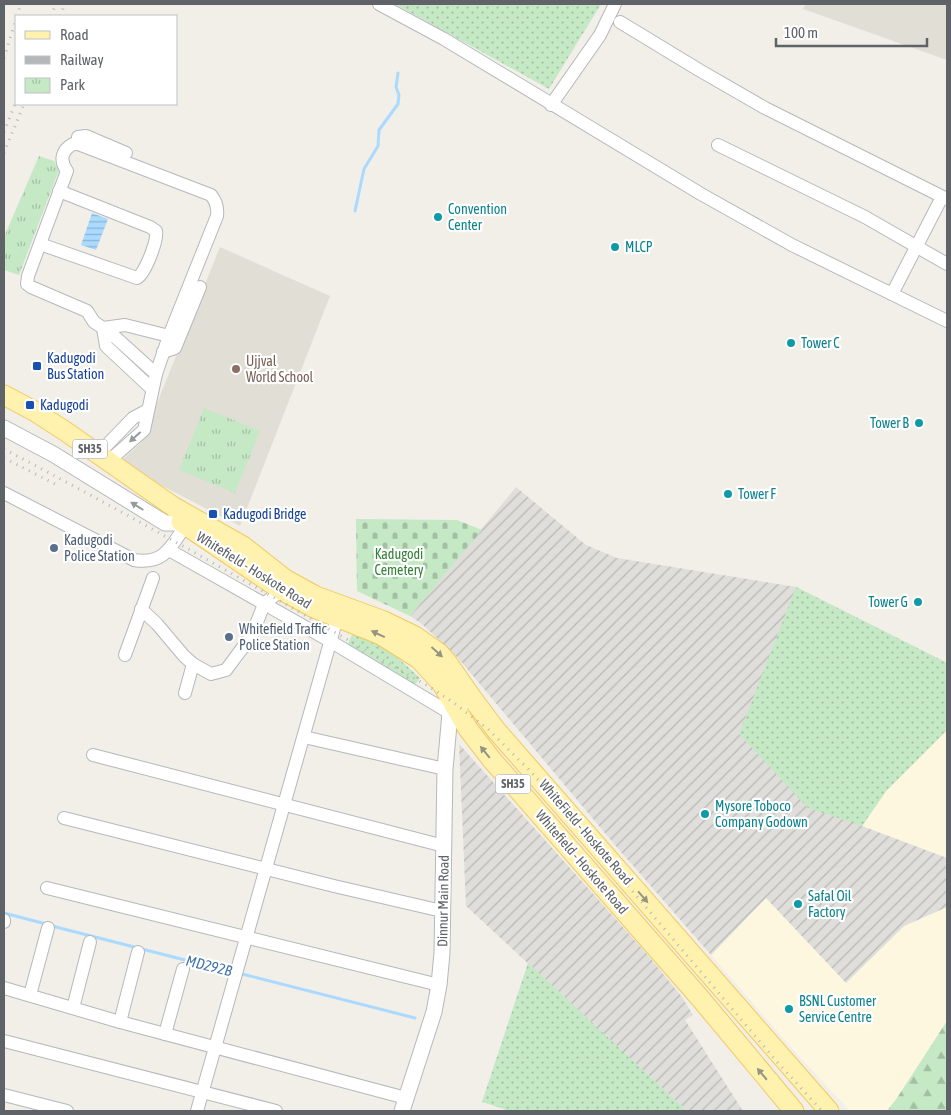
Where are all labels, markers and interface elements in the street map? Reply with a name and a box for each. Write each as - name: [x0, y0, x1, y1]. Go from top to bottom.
- legend: [15, 15, 178, 105]
- scale bar: [776, 15, 927, 47]
- text: 100 m: [784, 24, 818, 41]
- text: Road: [60, 26, 89, 43]
- text: Railway: [60, 51, 104, 68]
- text: Park: [60, 76, 85, 93]
- place label: Convention Center: [448, 201, 507, 233]
- marker: Convention Center: [432, 211, 444, 223]
- place label: MLCP: [625, 239, 653, 255]
- marker: MLCP: [609, 241, 621, 253]
- place label: Tower C: [801, 335, 840, 351]
- marker: Tower C: [785, 337, 797, 349]
- place label: Kadugodi Bus Station: [47, 350, 104, 382]
- place label: Ujjval World School: [246, 353, 314, 385]
- marker: Kadugodi Bus Station: [31, 360, 43, 372]
- marker: Ujjval World School: [230, 363, 242, 375]
- place label: Kadugodi: [40, 397, 89, 413]
- marker: Kadugodi: [24, 399, 36, 411]
- place label: Tower B: [870, 415, 909, 431]
- marker: Tower B: [913, 417, 925, 429]
- one-way arrow: [129, 432, 142, 443]
- road number: SH35: [72, 439, 108, 458]
- place label: Tower F: [738, 486, 776, 502]
- marker: Tower F: [722, 488, 734, 500]
- one-way arrow: [131, 501, 144, 511]
- place label: Kadugodi Bridge: [223, 506, 306, 522]
- marker: Kadugodi Bridge: [207, 508, 219, 520]
- street label: Whitefield - Hoskote Road: [194, 528, 314, 612]
- place label: Kadugodi Police Station: [64, 532, 135, 564]
- marker: Kadugodi Police Station: [48, 542, 60, 554]
- park label: Kadugodi Cemetery: [374, 546, 424, 578]
- place label: Tower G: [868, 594, 908, 610]
- marker: Tower G: [912, 596, 924, 608]
- place label: Whitefield Traffic Police Station: [239, 621, 327, 653]
- one-way arrow: [371, 630, 385, 638]
- marker: Whitefield Traffic Police Station: [223, 631, 235, 643]
- one-way arrow: [431, 647, 444, 658]
- one-way arrow: [480, 746, 491, 759]
- road number: SH35: [496, 774, 530, 794]
- street label: WhiteField - Hoskote Road: [536, 776, 636, 888]
- place label: Mysore Toboco Company Godown: [715, 798, 808, 830]
- street label: Whitefield - Hoskote Road: [533, 807, 631, 917]
- marker: Mysore Toboco Company Godown: [699, 808, 711, 820]
- street label: Dinnur Main Road: [434, 855, 452, 947]
- place label: Safal Oil Factory: [808, 888, 852, 920]
- one-way arrow: [637, 890, 649, 902]
- marker: Safal Oil Factory: [792, 898, 804, 910]
- water label: MD292B: [184, 952, 234, 979]
- place label: BSNL Customer Service Centre: [799, 993, 877, 1025]
- marker: BSNL Customer Service Centre: [783, 1003, 795, 1015]
- one-way arrow: [757, 1067, 768, 1080]

